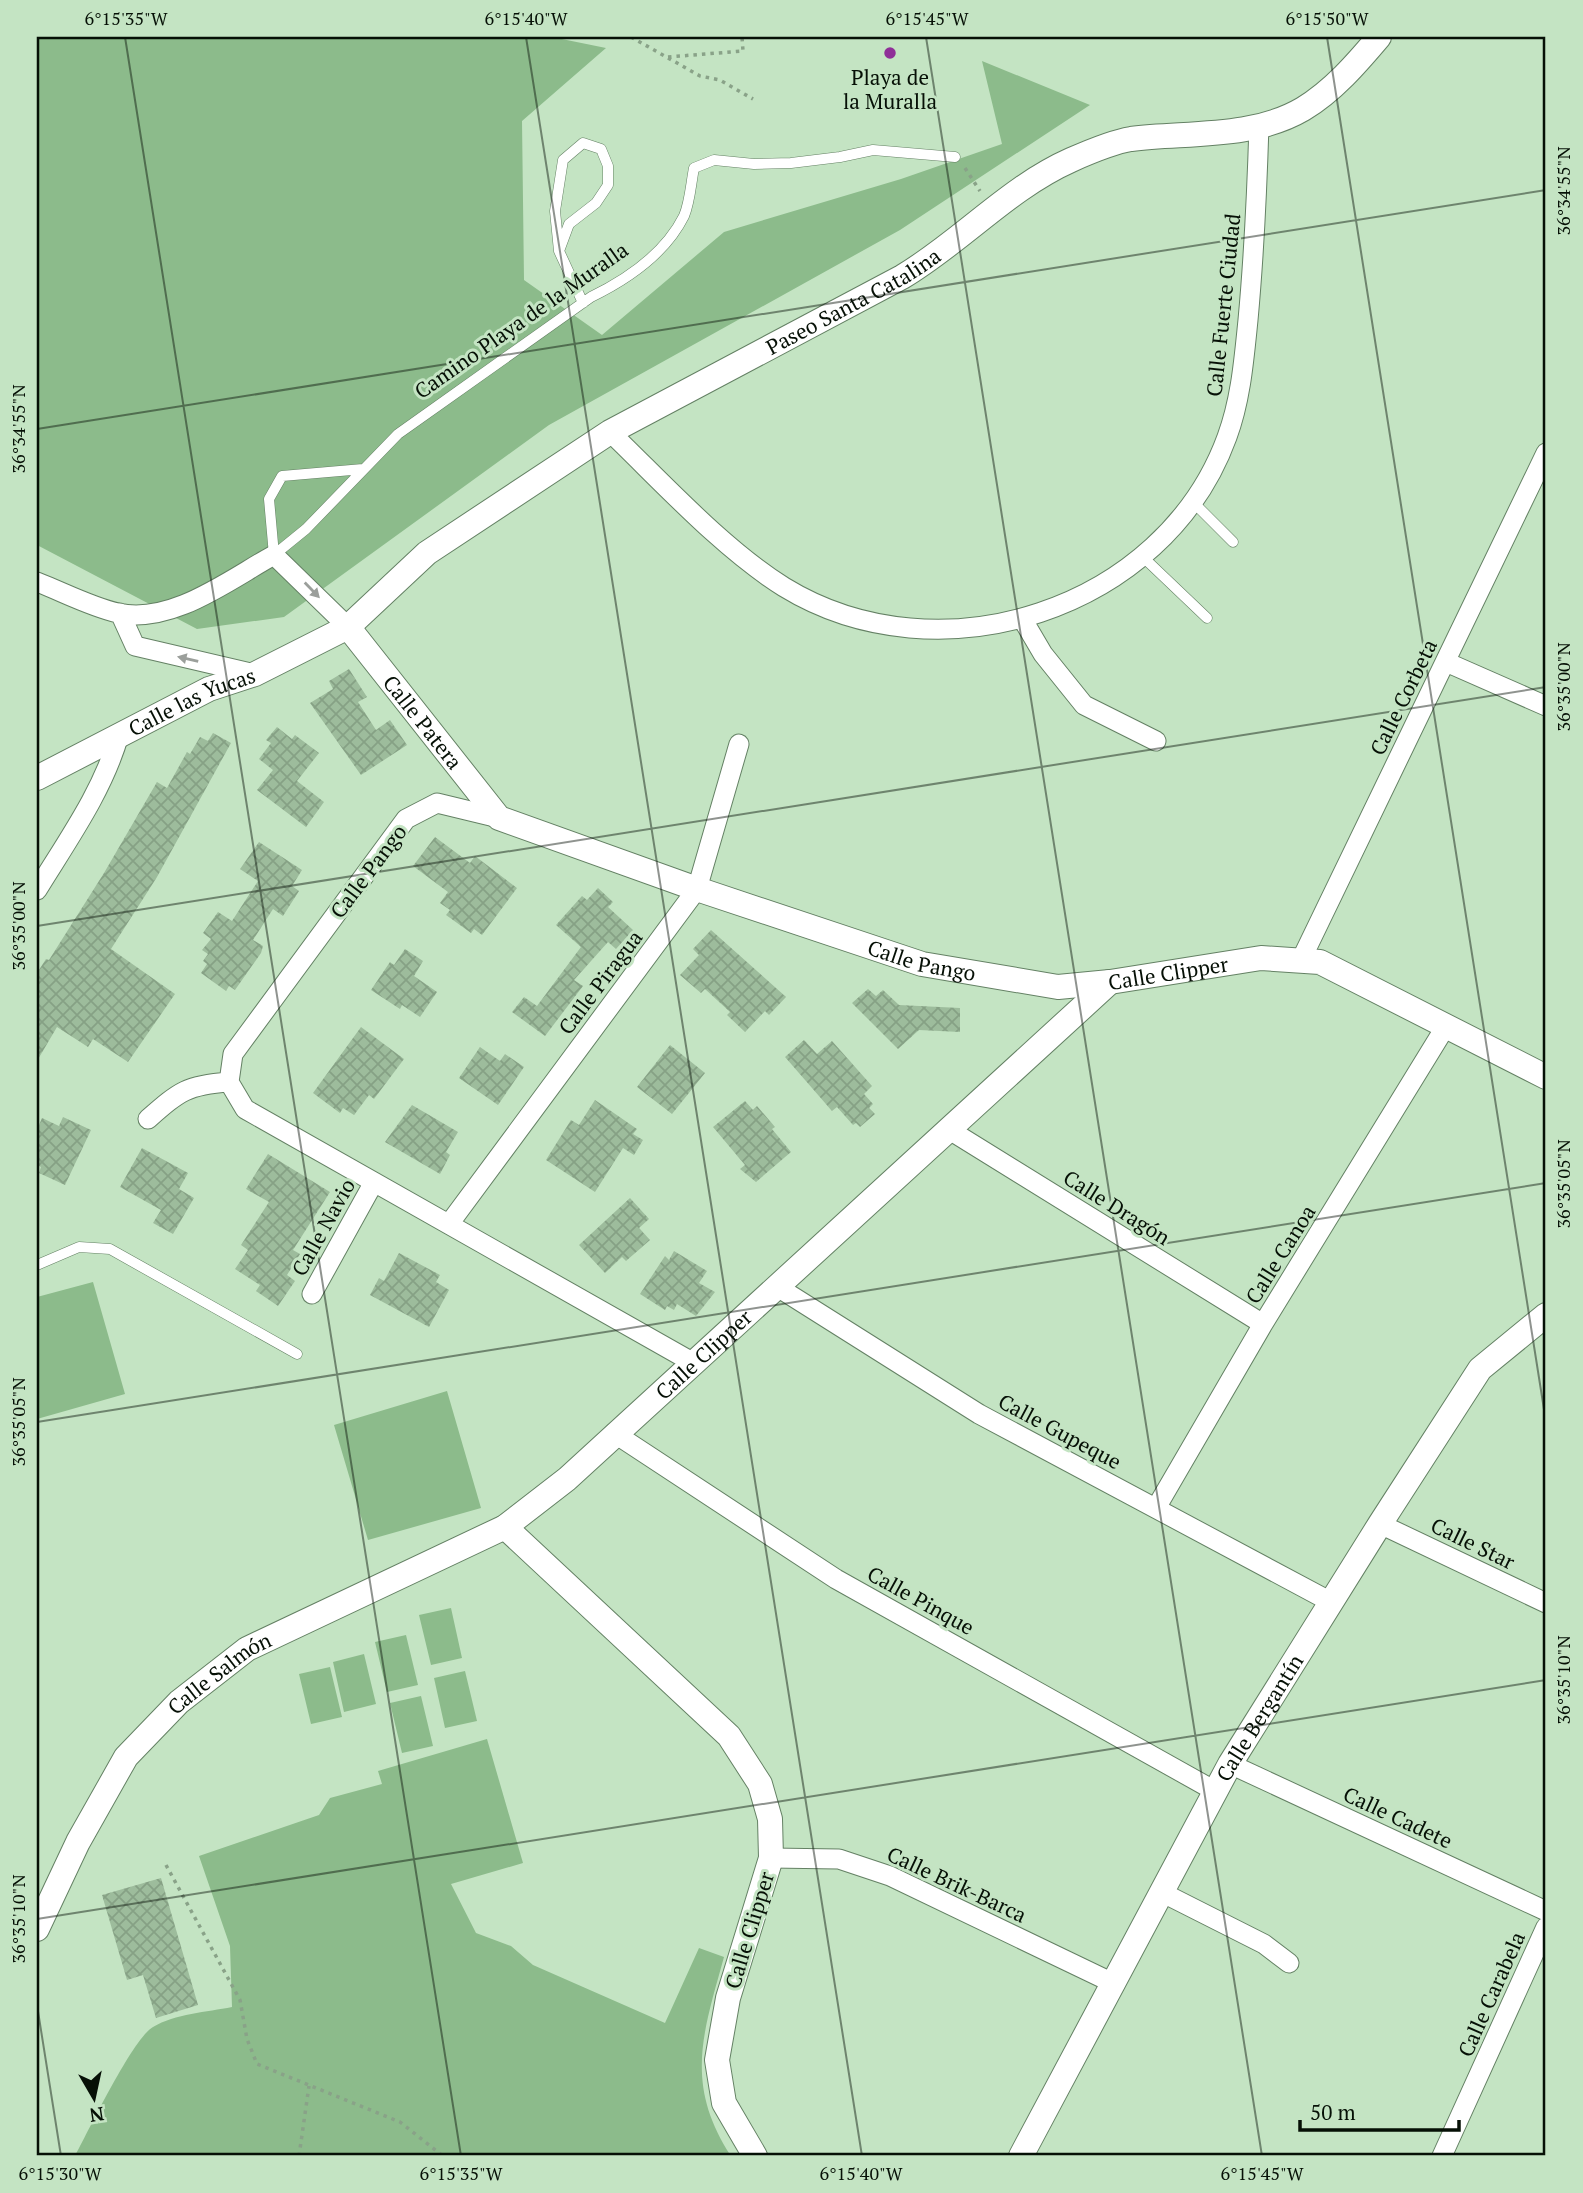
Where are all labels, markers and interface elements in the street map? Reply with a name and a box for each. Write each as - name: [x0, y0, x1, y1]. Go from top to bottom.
- text: 6°15'35"W: [84, 6, 168, 30]
- text: 6°15'40"W: [484, 6, 568, 30]
- text: 6°15'45"W: [885, 6, 969, 30]
- text: 6°15'50"W: [1285, 6, 1369, 30]
- marker: Playa de la Muralla: [882, 45, 898, 61]
- place label: Playa de la Muralla: [843, 63, 937, 115]
- text: 36°34'55"N: [1551, 146, 1575, 236]
- street label: Calle Fuerte Ciudad: [1199, 212, 1247, 398]
- street label: Camino Playa de la Muralla: [409, 235, 634, 405]
- street label: Paseo Santa Catalina: [761, 241, 947, 361]
- text: 36°34'55"N: [6, 384, 30, 474]
- one-way arrow: [303, 581, 320, 598]
- street label: Calle Corbeta: [1363, 634, 1443, 760]
- text: 36°35'00"N: [1551, 642, 1575, 732]
- one-way arrow: [177, 653, 199, 664]
- street label: Calle las Yucas: [123, 661, 259, 742]
- street label: Calle Patera: [377, 669, 469, 775]
- street label: Calle Pango: [324, 818, 412, 924]
- text: 36°35'00"N: [6, 881, 30, 971]
- street label: Calle Piragua: [552, 924, 649, 1040]
- street label: Calle Pango: [864, 933, 978, 987]
- street label: Calle Clipper: [1106, 949, 1230, 996]
- text: 36°35'05"N: [1551, 1139, 1575, 1229]
- street label: Calle Dragón: [1058, 1163, 1176, 1251]
- street label: Calle Navio: [285, 1173, 361, 1281]
- street label: Calle Canoa: [1239, 1199, 1322, 1309]
- street label: Calle Clipper: [649, 1303, 757, 1405]
- text: 36°35'05"N: [6, 1377, 30, 1467]
- street label: Calle Gupeque: [994, 1387, 1126, 1475]
- street label: Calle Star: [1426, 1511, 1520, 1575]
- street label: Calle Pinque: [863, 1559, 979, 1641]
- street label: Calle Salmón: [161, 1625, 276, 1720]
- text: 36°35'10"N: [1551, 1635, 1575, 1725]
- street label: Calle Bergantín: [1209, 1648, 1310, 1786]
- street label: Calle Cadete: [1339, 1780, 1457, 1854]
- street label: Calle Brik-Barca: [883, 1839, 1032, 1929]
- street label: Calle Clipper: [718, 1868, 780, 1992]
- text: 36°35'10"N: [6, 1874, 30, 1964]
- street label: Calle Carabela: [1451, 1927, 1531, 2061]
- north arrow: [60, 2064, 130, 2134]
- scale bar: [1300, 2088, 1459, 2132]
- text: 50 m: [1310, 2098, 1356, 2126]
- text: N: [87, 2102, 106, 2129]
- text: 6°15'30"W: [18, 2161, 102, 2185]
- text: 6°15'35"W: [419, 2161, 503, 2185]
- text: 6°15'40"W: [819, 2161, 903, 2185]
- text: 6°15'45"W: [1220, 2161, 1304, 2185]

